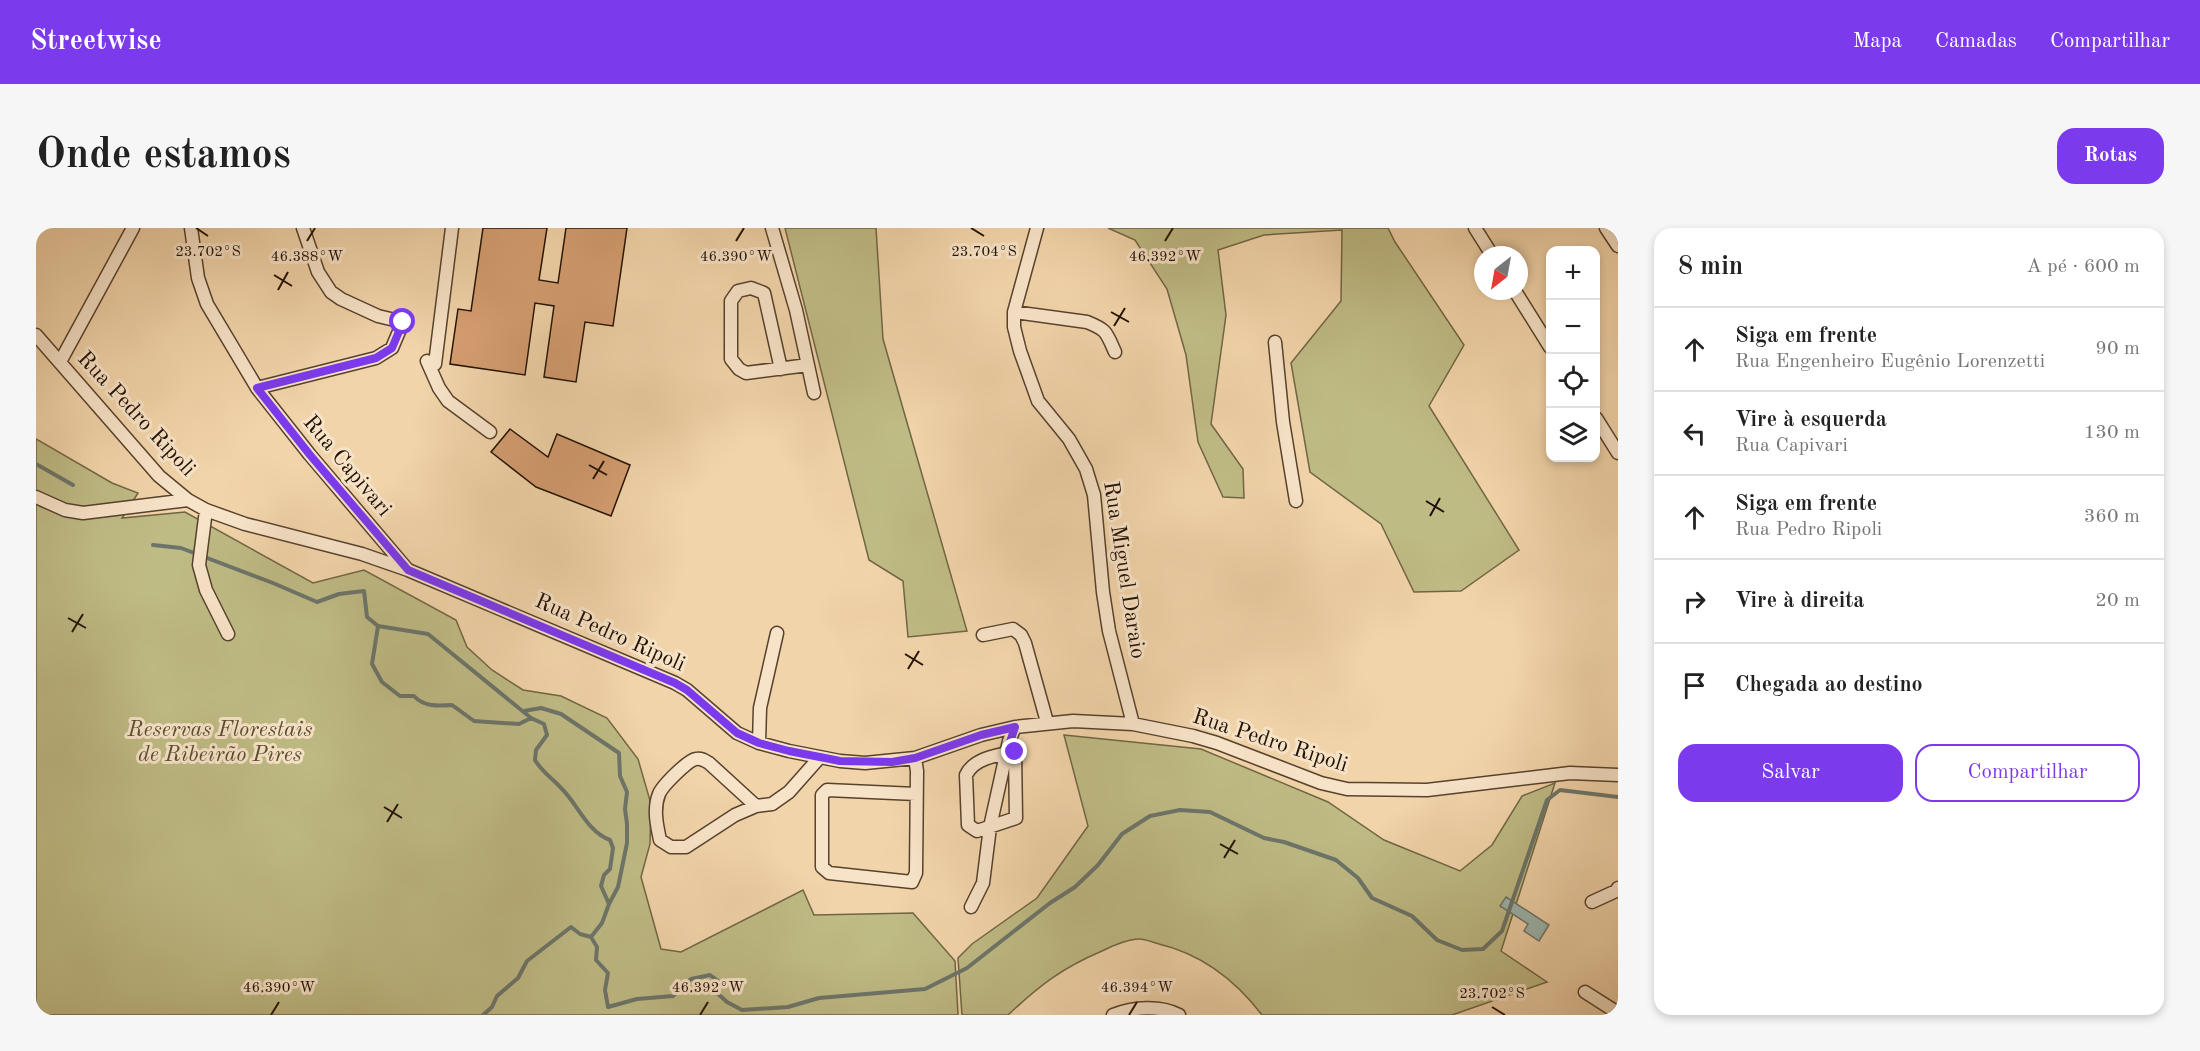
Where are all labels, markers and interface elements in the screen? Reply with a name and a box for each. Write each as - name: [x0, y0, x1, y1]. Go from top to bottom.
- text: Streetwise: [30, 28, 162, 56]
- text: Mapa: [1853, 31, 1902, 52]
- text: Camadas: [1935, 31, 2017, 52]
- text: Compartilhar: [2050, 31, 2170, 52]
- button: Rotas: [2057, 128, 2164, 184]
- text: Onde estamos: [36, 135, 291, 177]
- text: 23.702°S: [175, 245, 241, 260]
- text: 23.704°S: [951, 245, 1017, 260]
- north arrow: [1474, 246, 1528, 300]
- map controls: [1546, 246, 1600, 462]
- button: +: [1546, 246, 1600, 300]
- text: 46.388°W: [271, 250, 343, 265]
- text: 46.390°W: [700, 250, 772, 265]
- text: 46.392°W: [1129, 250, 1201, 265]
- text: 8 min: [1678, 254, 1743, 280]
- text: A pé · 600 m: [2026, 257, 2140, 277]
- button: −: [1546, 300, 1600, 354]
- route start: [389, 308, 415, 334]
- text: Siga em frente: [1735, 325, 1877, 347]
- icon: ahead: [1678, 333, 1711, 366]
- text: 90 m: [2095, 339, 2140, 359]
- street label: Rua Pedro Ripoli: [73, 347, 199, 481]
- text: Rua Engenheiro Eugênio Lorenzetti: [1735, 352, 2045, 372]
- button: locate: [1546, 354, 1600, 408]
- button: layers: [1546, 408, 1600, 462]
- text: Vire à esquerda: [1735, 409, 1887, 431]
- street label: Rua Capivari: [299, 411, 395, 521]
- icon: left: [1678, 417, 1711, 450]
- text: 130 m: [2084, 423, 2140, 443]
- text: Rua Capivari: [1735, 436, 1848, 456]
- street label: Rua Miguel Daraio: [1099, 480, 1149, 660]
- text: Siga em frente: [1735, 493, 1877, 515]
- icon: ahead: [1678, 501, 1711, 534]
- text: 360 m: [2084, 507, 2140, 527]
- text: Rua Pedro Ripoli: [1735, 520, 1882, 540]
- icon: right: [1678, 585, 1711, 618]
- street label: Rua Pedro Ripoli: [532, 590, 688, 676]
- text: Vire à direita: [1735, 590, 1865, 612]
- text: 20 m: [2095, 591, 2140, 611]
- icon: arrive: [1678, 669, 1711, 702]
- text: Chegada ao destino: [1735, 674, 1923, 696]
- street label: Rua Pedro Ripoli: [1190, 706, 1350, 776]
- park label: Reservas Florestais de Ribeirão Pires: [127, 719, 312, 766]
- route end: [1001, 738, 1027, 764]
- button: Salvar: [1678, 744, 1903, 802]
- button: Compartilhar: [1915, 744, 2140, 802]
- text: 46.390°W: [243, 981, 315, 996]
- text: 46.392°W: [672, 981, 744, 996]
- text: 46.394°W: [1101, 981, 1173, 996]
- text: 23.702°S: [1459, 987, 1525, 1002]

